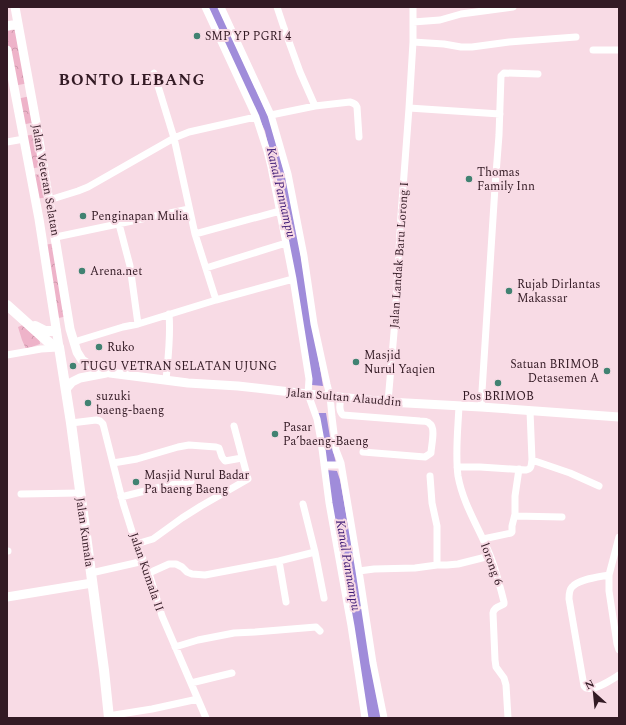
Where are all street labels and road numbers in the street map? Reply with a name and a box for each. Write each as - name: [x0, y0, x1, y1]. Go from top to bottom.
- street label: Jalan Veteran Selatan: [26, 123, 65, 238]
- street label: Jalan Landak Baru Lorong I: [385, 181, 414, 329]
- street label: Jalan Sultan Alauddin: [286, 383, 402, 412]
- street label: Jalan Kumala: [70, 496, 99, 568]
- street label: Jalan Kumala II: [124, 530, 169, 614]
- street label: lorong 6: [475, 540, 508, 588]

